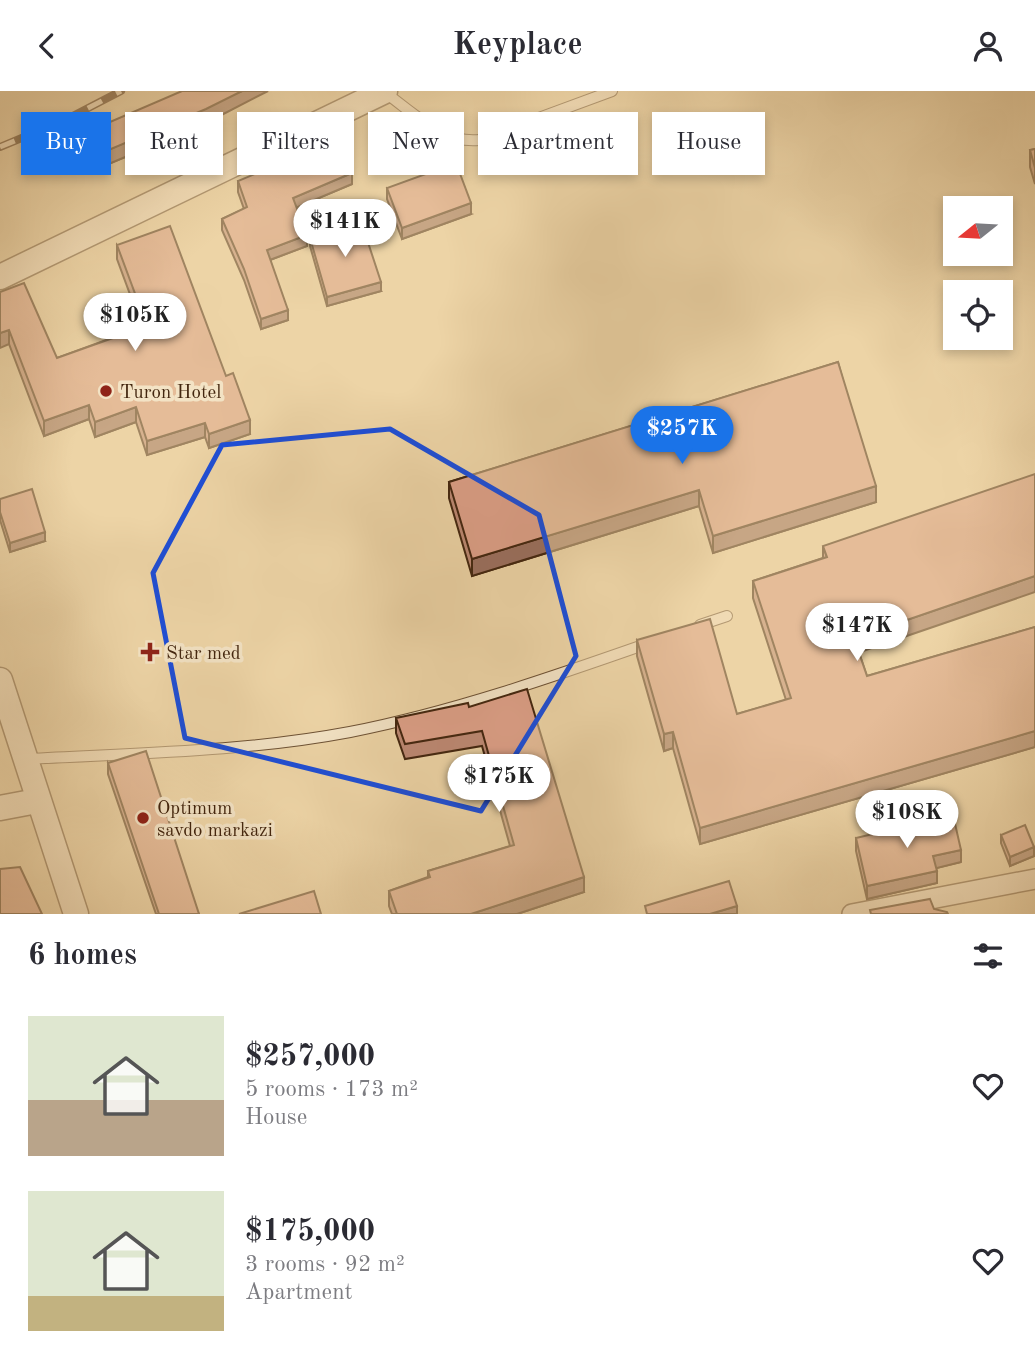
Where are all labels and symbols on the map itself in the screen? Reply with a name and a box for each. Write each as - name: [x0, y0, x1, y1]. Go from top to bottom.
- north arrow: [943, 196, 1013, 266]
- pin: $141K: [296, 199, 394, 259]
- pin: $105K: [86, 293, 184, 353]
- marker: Turon Hotel: [98, 383, 114, 399]
- place label: Turon Hotel: [120, 384, 221, 403]
- pin: $257K: [633, 407, 731, 466]
- pin: $147K: [808, 603, 906, 663]
- marker: Star med: [140, 642, 160, 662]
- place label: Star med: [166, 645, 241, 664]
- pin: $175K: [450, 755, 548, 814]
- pin: $108K: [858, 791, 956, 850]
- place label: Optimum savdo markazi: [157, 800, 273, 841]
- marker: Optimum savdo markazi: [135, 810, 151, 826]

